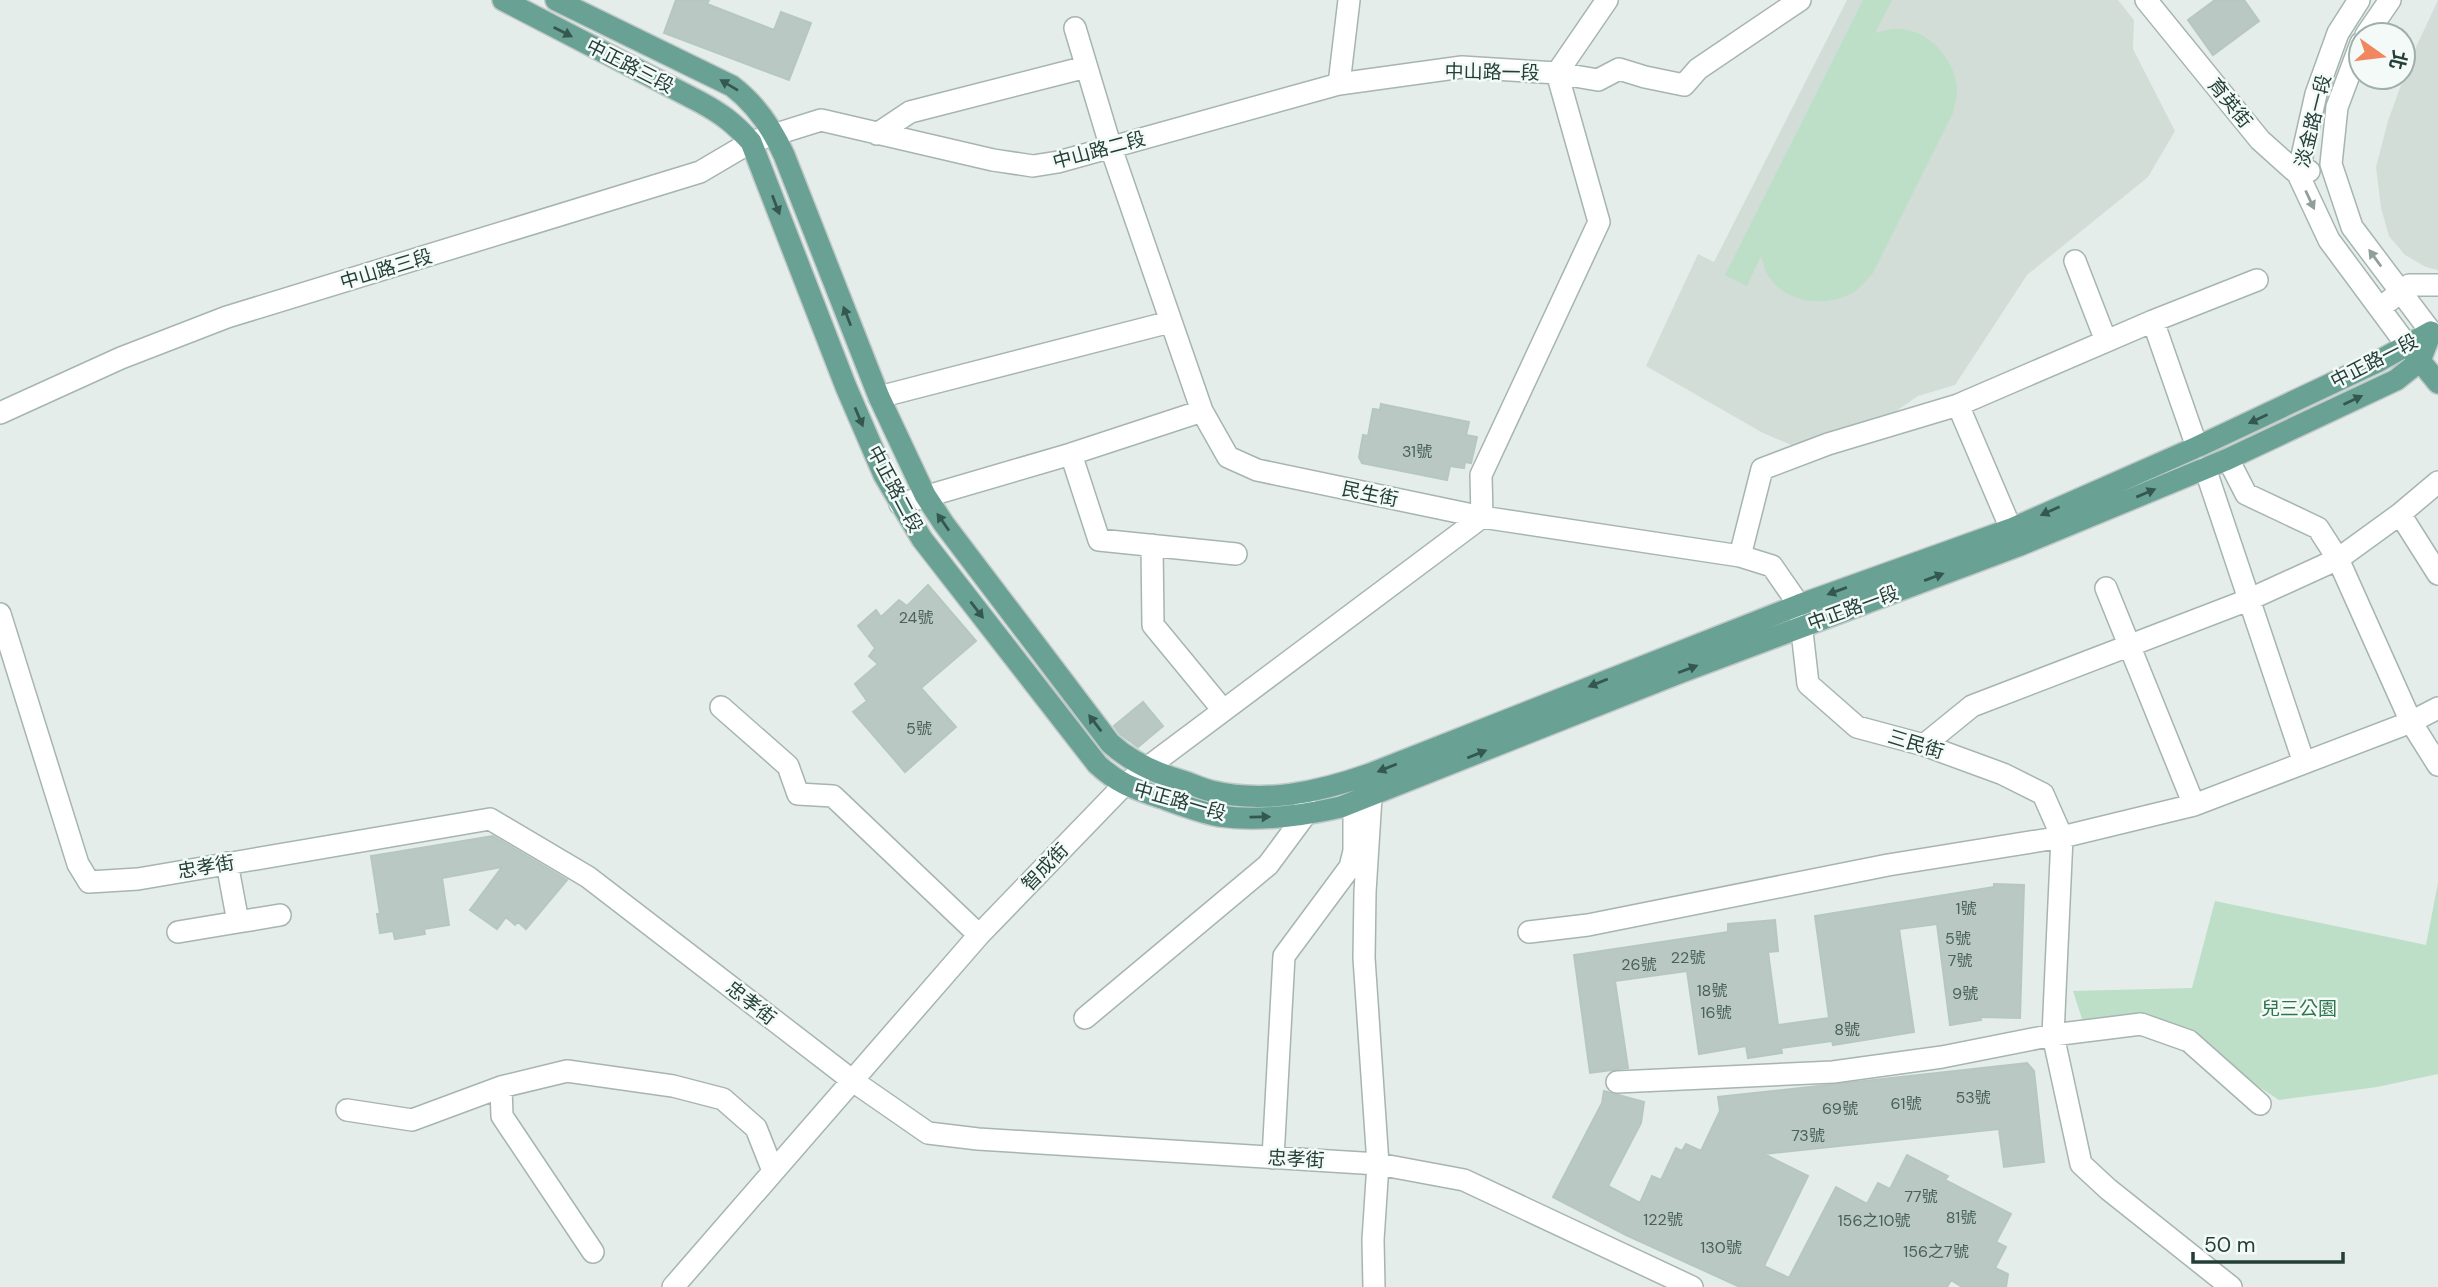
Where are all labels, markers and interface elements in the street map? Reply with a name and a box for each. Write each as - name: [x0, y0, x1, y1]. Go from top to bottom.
- north arrow: [2347, 21, 2417, 91]
- one-way arrow: [554, 26, 573, 38]
- street label: 中正路三段: [582, 33, 678, 99]
- text: 北: [2384, 48, 2412, 72]
- street label: 中山路一段: [1444, 59, 1540, 85]
- street label: 淡金路一段: [2289, 72, 2337, 170]
- street label: 育英街: [2202, 73, 2258, 133]
- one-way arrow: [719, 79, 738, 91]
- street label: 中山路二段: [1050, 126, 1148, 174]
- one-way arrow: [2305, 190, 2316, 211]
- one-way arrow: [771, 195, 782, 216]
- street label: 中山路三段: [337, 243, 435, 295]
- one-way arrow: [2368, 249, 2382, 267]
- one-way arrow: [841, 306, 852, 327]
- street label: 中正路一段: [2326, 328, 2422, 394]
- one-way arrow: [2343, 394, 2363, 406]
- one-way arrow: [853, 407, 865, 427]
- one-way arrow: [2248, 413, 2268, 424]
- street label: 中正路二段: [862, 441, 928, 537]
- house number: 31號: [1402, 441, 1432, 462]
- street label: 民生街: [1340, 476, 1400, 512]
- one-way arrow: [2135, 487, 2156, 498]
- one-way arrow: [2040, 505, 2060, 517]
- one-way arrow: [936, 513, 950, 531]
- one-way arrow: [1924, 572, 1945, 583]
- street label: 中正路一段: [1804, 580, 1902, 636]
- one-way arrow: [1827, 586, 1848, 597]
- one-way arrow: [970, 601, 984, 619]
- house number: 24號: [899, 607, 933, 628]
- one-way arrow: [1678, 664, 1699, 675]
- one-way arrow: [1588, 678, 1609, 689]
- one-way arrow: [1088, 714, 1102, 732]
- house number: 5號: [906, 718, 932, 739]
- street label: 三民街: [1885, 724, 1947, 764]
- one-way arrow: [1467, 748, 1487, 760]
- one-way arrow: [1376, 762, 1397, 773]
- street label: 中正路一段: [1131, 776, 1229, 826]
- one-way arrow: [1250, 811, 1272, 823]
- street label: 智成街: [1016, 838, 1074, 896]
- street label: 忠孝街: [176, 850, 236, 884]
- house number: 1號: [1956, 898, 1977, 919]
- house number: 5號: [1945, 928, 1971, 949]
- house number: 22號: [1671, 947, 1705, 968]
- house number: 7號: [1948, 950, 1972, 971]
- house number: 26號: [1621, 954, 1657, 975]
- street label: 忠孝街: [721, 976, 781, 1030]
- house number: 18號: [1697, 980, 1727, 1001]
- house number: 9號: [1952, 983, 1978, 1004]
- park label: 兒三公園: [2261, 996, 2337, 1021]
- house number: 16號: [1700, 1002, 1732, 1023]
- house number: 8號: [1834, 1019, 1860, 1040]
- house number: 53號: [1955, 1087, 1991, 1108]
- house number: 61號: [1890, 1093, 1922, 1114]
- house number: 69號: [1822, 1098, 1858, 1119]
- house number: 73號: [1791, 1125, 1825, 1146]
- street label: 忠孝街: [1267, 1145, 1325, 1173]
- house number: 77號: [1904, 1186, 1938, 1207]
- house number: 81號: [1946, 1207, 1976, 1228]
- house number: 122號: [1643, 1209, 1683, 1230]
- house number: 156之10號: [1838, 1210, 1910, 1231]
- scale bar: [2193, 1220, 2344, 1264]
- text: 50 m: [2204, 1231, 2255, 1259]
- house number: 130號: [1700, 1237, 1742, 1258]
- house number: 156之7號: [1903, 1241, 1969, 1262]

